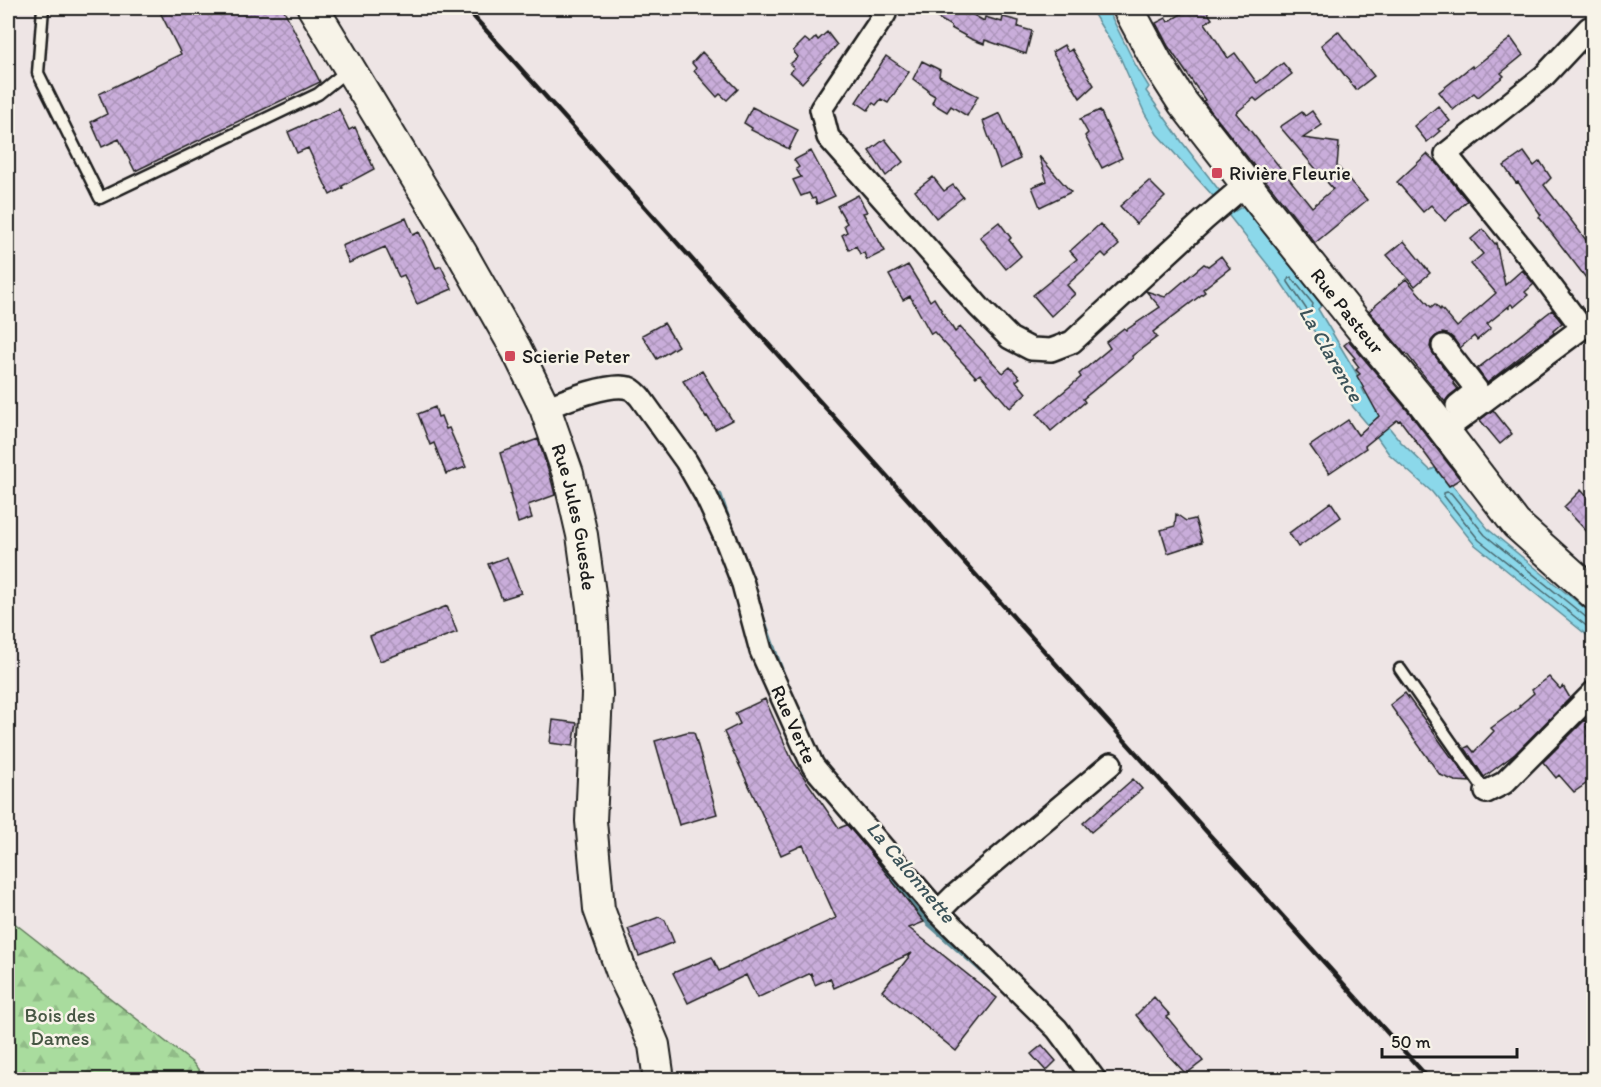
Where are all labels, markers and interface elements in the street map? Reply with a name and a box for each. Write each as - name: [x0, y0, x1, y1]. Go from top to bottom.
- place label: Rivière Fleurie: [1229, 161, 1351, 185]
- marker: Rivière Fleurie: [1210, 166, 1224, 180]
- street label: Rue Pasteur: [1306, 263, 1389, 359]
- water label: La Clarence: [1294, 302, 1369, 407]
- place label: Scierie Peter: [522, 344, 630, 368]
- marker: Scierie Peter: [503, 349, 517, 363]
- street label: Rue Jules Guesde: [546, 440, 601, 592]
- street label: Rue Verte: [766, 681, 822, 767]
- water label: La Calonnette: [862, 816, 962, 928]
- park label: Bois des Dames: [24, 1003, 96, 1050]
- scale bar: [1382, 1021, 1517, 1059]
- text: 50 m: [1391, 1031, 1431, 1053]

